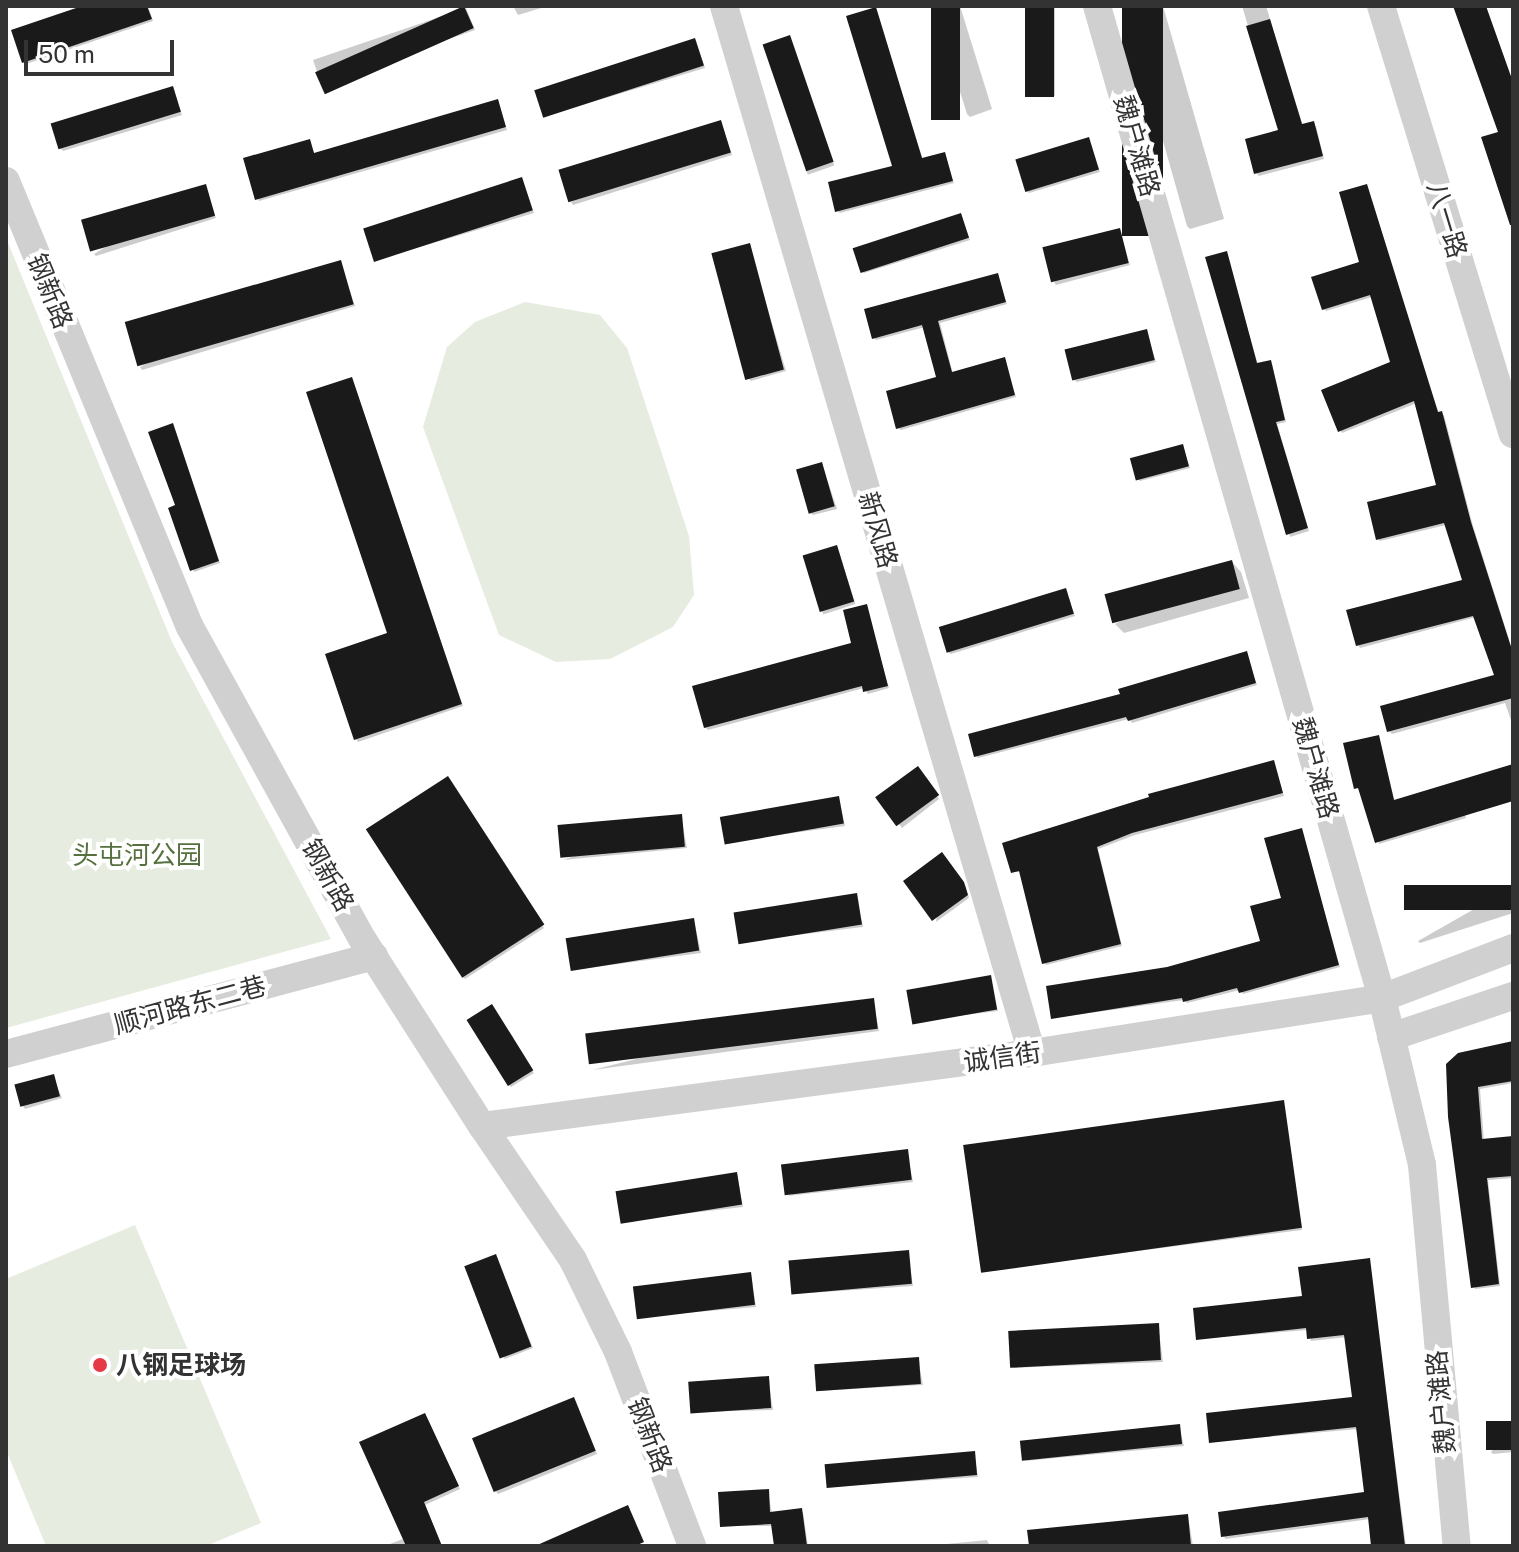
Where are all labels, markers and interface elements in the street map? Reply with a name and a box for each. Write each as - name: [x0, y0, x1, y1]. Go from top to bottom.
- scale bar: [28, 24, 178, 74]
- text: 50 m: [38, 40, 95, 68]
- street label: 魏户滩路: [1108, 92, 1166, 200]
- street label: 八一路: [1421, 178, 1473, 262]
- street label: 钢新路: [21, 249, 79, 333]
- street label: 新风路: [852, 488, 904, 572]
- street label: 魏户滩路: [1287, 714, 1345, 822]
- street label: 钢新路: [295, 833, 361, 917]
- park label: 头屯河公园: [72, 839, 202, 871]
- street label: 顺河路东二巷: [111, 970, 269, 1040]
- street label: 诚信街: [961, 1036, 1043, 1078]
- place label: 八钢足球场: [116, 1349, 246, 1381]
- street label: 魏户滩路: [1421, 1349, 1461, 1455]
- marker: 八钢足球场: [91, 1356, 109, 1374]
- street label: 钢新路: [621, 1393, 679, 1477]

